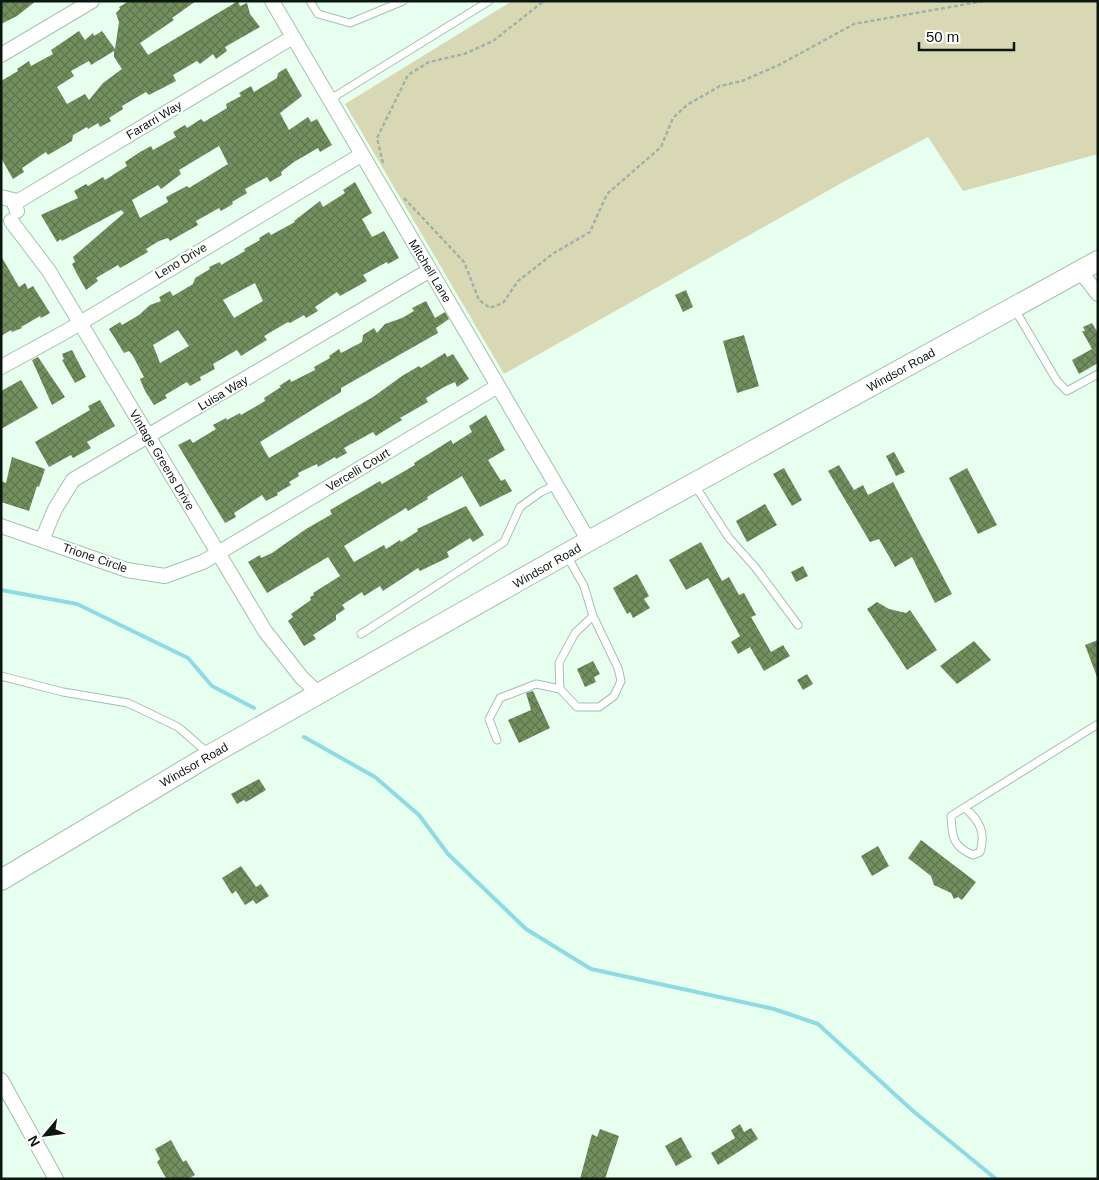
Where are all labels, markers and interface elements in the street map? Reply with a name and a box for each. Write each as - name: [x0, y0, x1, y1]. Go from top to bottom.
- scale bar: [919, 20, 1014, 52]
- text: 50 m: [926, 28, 959, 45]
- street label: Fararri Way: [124, 98, 184, 142]
- street label: Mitchell Lane: [406, 237, 454, 305]
- street label: Leno Drive: [153, 240, 210, 282]
- street label: Windsor Road: [864, 345, 938, 395]
- street label: Luisa Way: [196, 373, 250, 413]
- street label: Vintage Greens Drive: [127, 407, 198, 513]
- street label: Vercelli Court: [324, 445, 393, 494]
- street label: Trione Circle: [61, 540, 130, 576]
- street label: Windsor Road: [511, 541, 583, 591]
- street label: Windsor Road: [158, 740, 230, 790]
- north arrow: [20, 1110, 70, 1160]
- text: N: [24, 1133, 43, 1150]

